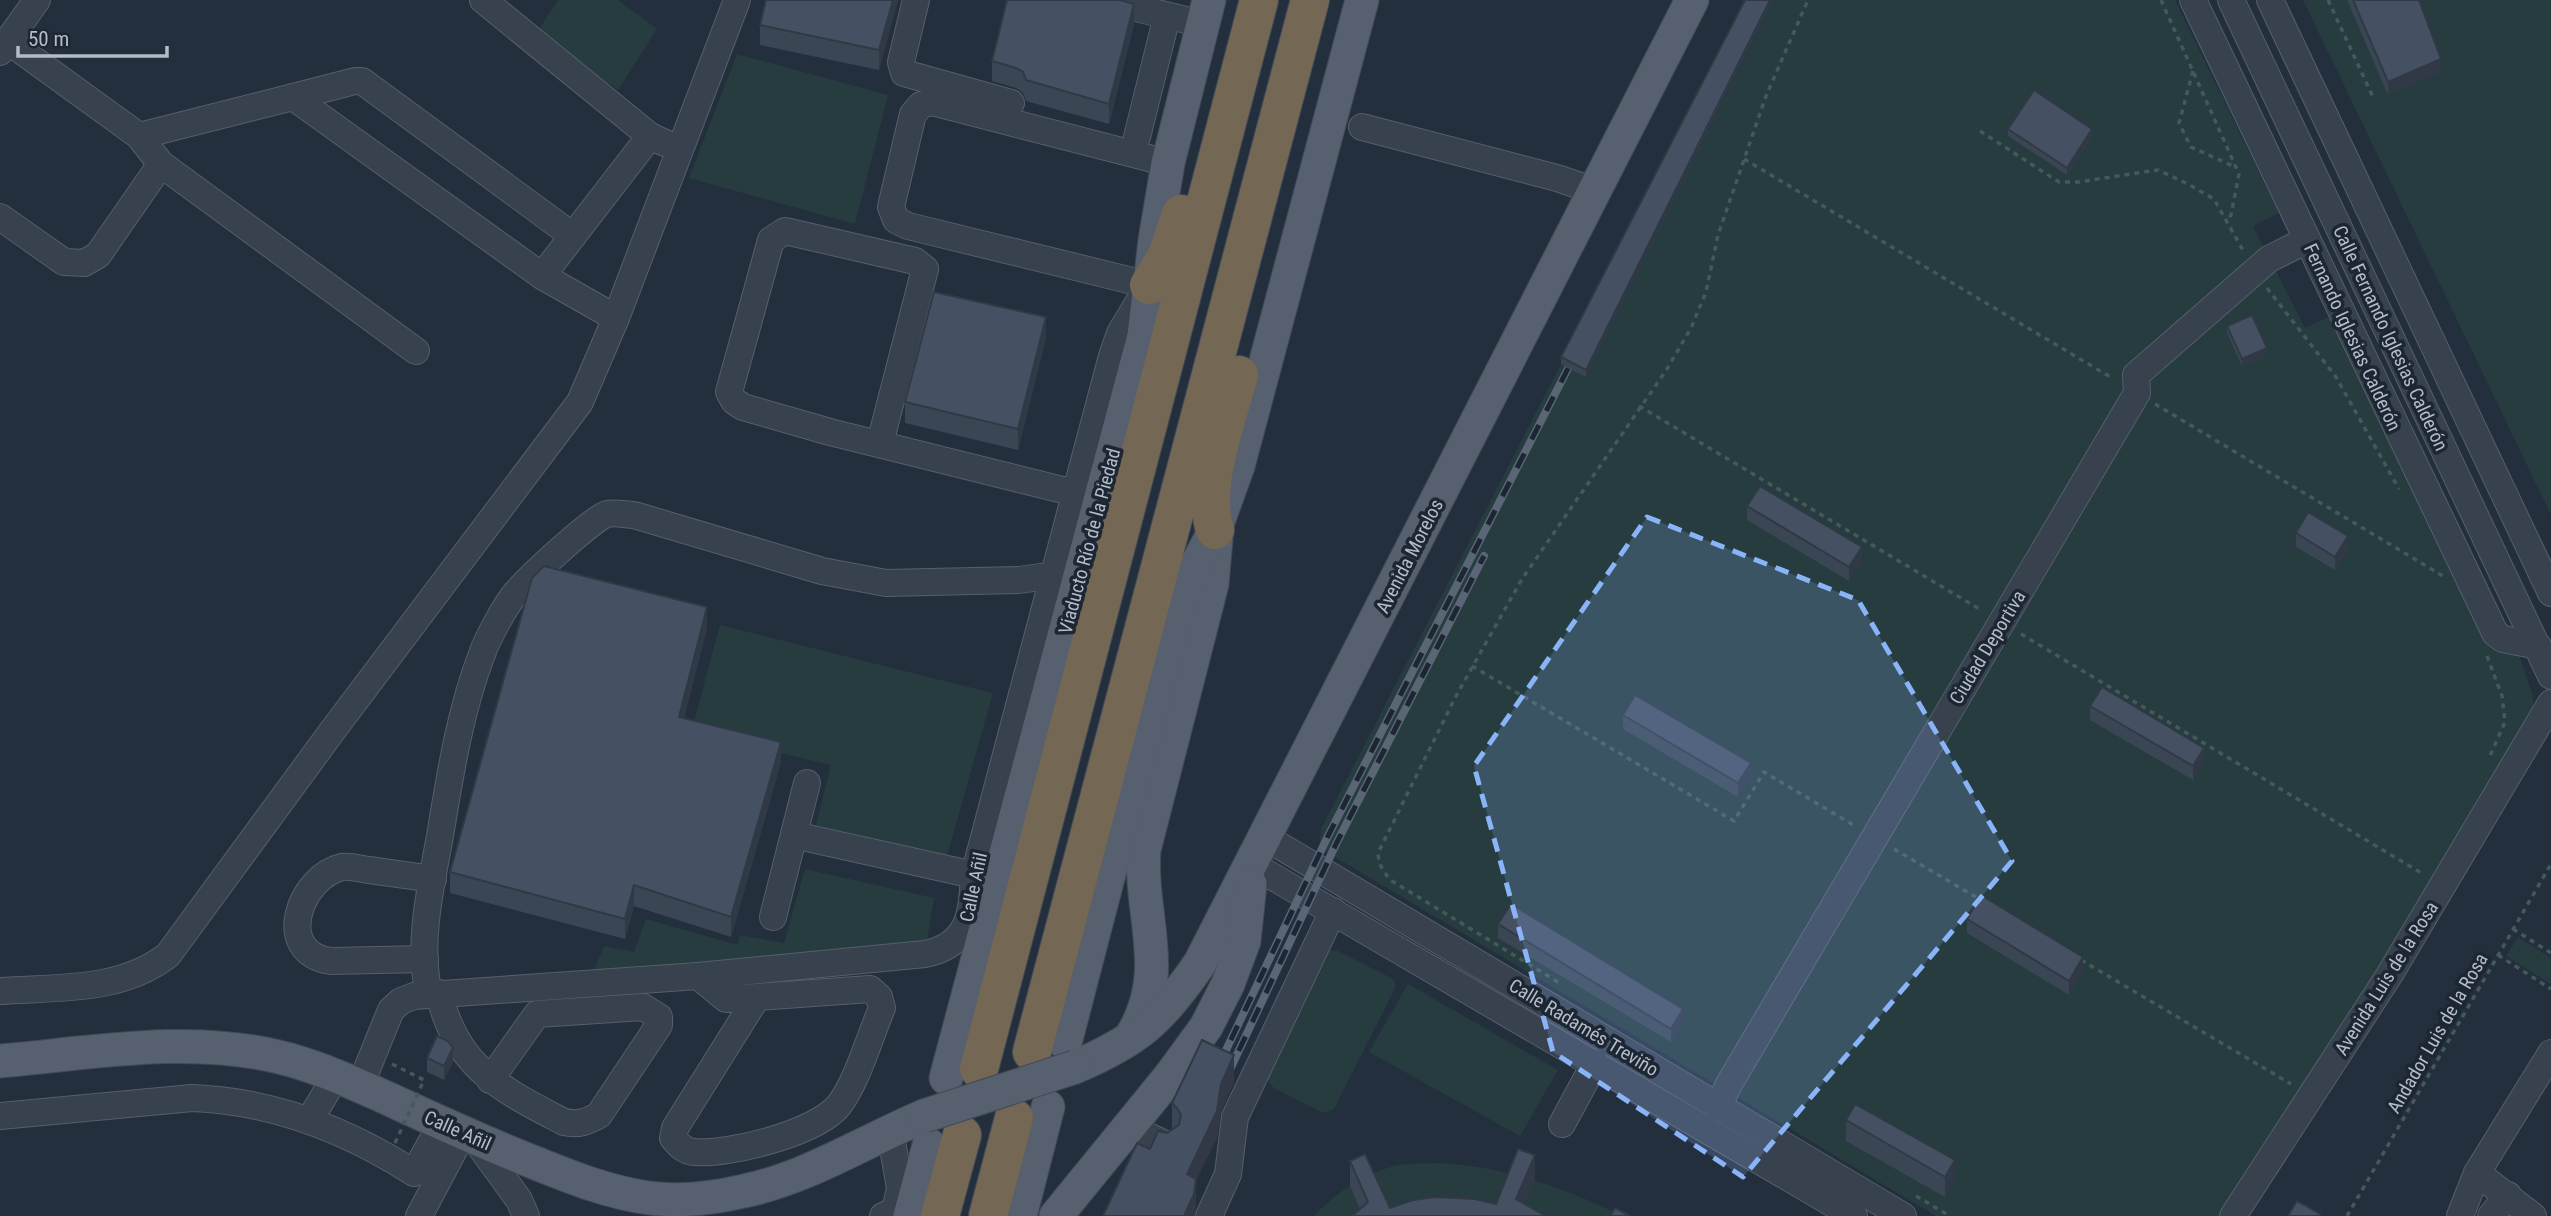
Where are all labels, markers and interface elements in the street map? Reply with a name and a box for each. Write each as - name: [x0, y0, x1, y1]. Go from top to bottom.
- scale bar: [18, 14, 166, 58]
- text: 50 m: [28, 27, 69, 51]
- street label: Calle Fernando Iglesias Calderón: [2328, 222, 2453, 454]
- street label: Fernando Iglesias Calderón: [2299, 240, 2406, 434]
- street label: Viaducto Río de la Piedad: [1054, 446, 1125, 637]
- street label: Avenida Morelos: [1371, 495, 1448, 617]
- street label: Ciudad Deportiva: [1944, 586, 2030, 708]
- street label: Calle Añil: [955, 850, 992, 924]
- street label: Avenida Luis de la Rosa: [2330, 897, 2443, 1059]
- street label: Andador Luis de la Rosa: [2382, 949, 2493, 1117]
- street label: Calle Radamés Treviño: [1505, 974, 1663, 1081]
- street label: Calle Añil: [421, 1106, 495, 1155]

